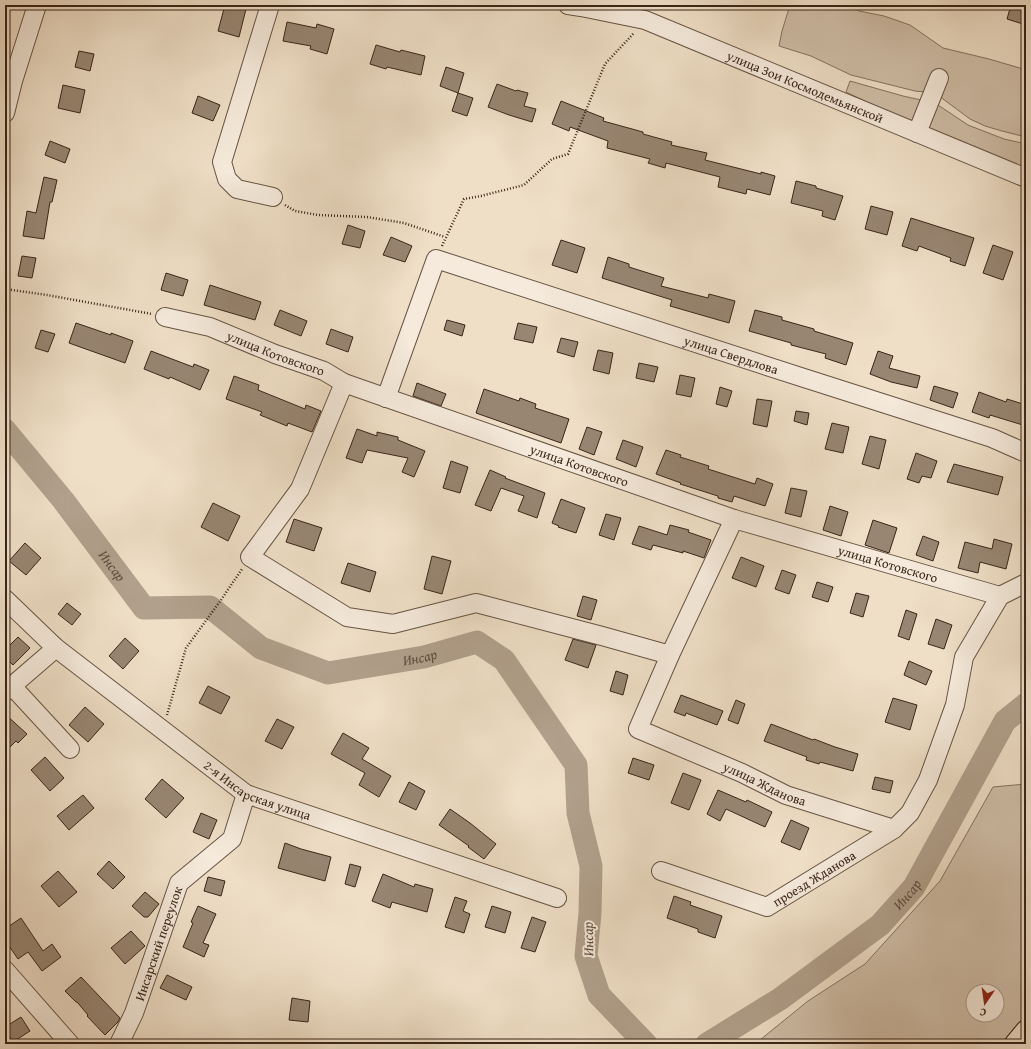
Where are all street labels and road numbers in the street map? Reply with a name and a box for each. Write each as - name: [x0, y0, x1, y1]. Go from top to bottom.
- street label: улица Зои Космодемьянской: [723, 45, 887, 128]
- street label: улица Котовского: [223, 325, 328, 380]
- street label: улица Свердлова: [681, 330, 782, 379]
- street label: улица Котовского: [527, 439, 632, 491]
- street label: улица Котовского: [835, 540, 941, 587]
- street label: 2-я Инсарская улица: [200, 756, 314, 825]
- street label: улица Жданова: [719, 756, 809, 811]
- street label: проезд Жданова: [769, 845, 860, 911]
- street label: Инсарский переулок: [129, 883, 187, 1003]

